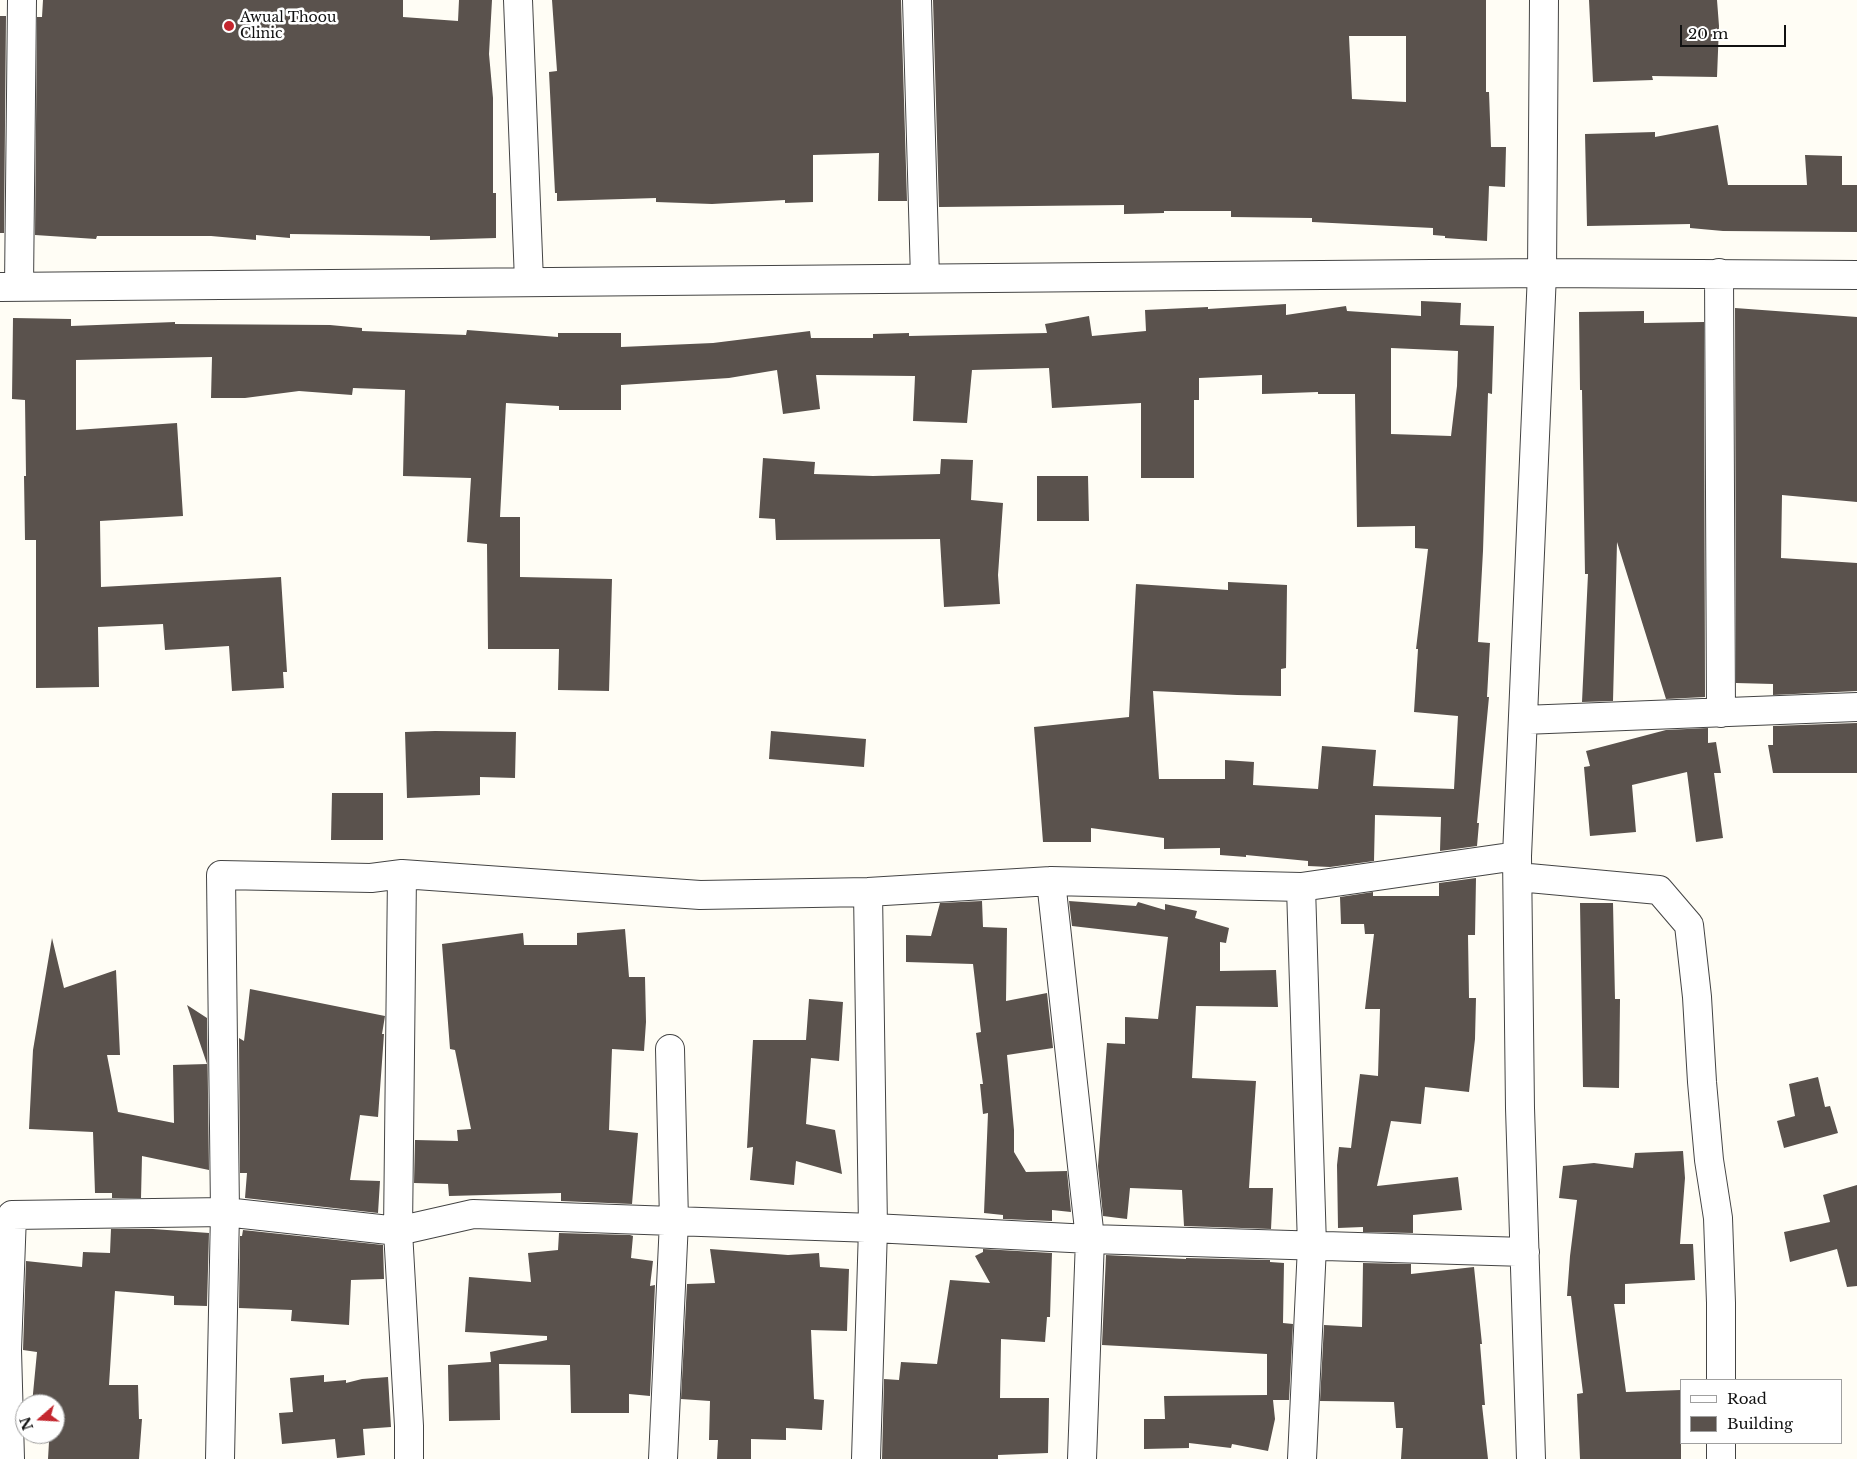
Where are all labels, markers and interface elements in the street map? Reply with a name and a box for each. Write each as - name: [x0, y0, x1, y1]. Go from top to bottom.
- place label: Awual Thoou Clinic: [240, 10, 336, 42]
- scale bar: [1682, 15, 1788, 47]
- marker: Awual Thoou Clinic: [222, 19, 236, 33]
- text: 20 m: [1688, 24, 1728, 43]
- legend: [1680, 1379, 1842, 1444]
- text: Road: [1727, 1389, 1767, 1408]
- north arrow: [15, 1394, 65, 1444]
- text: N: [16, 1414, 37, 1433]
- text: Building: [1727, 1414, 1793, 1433]

